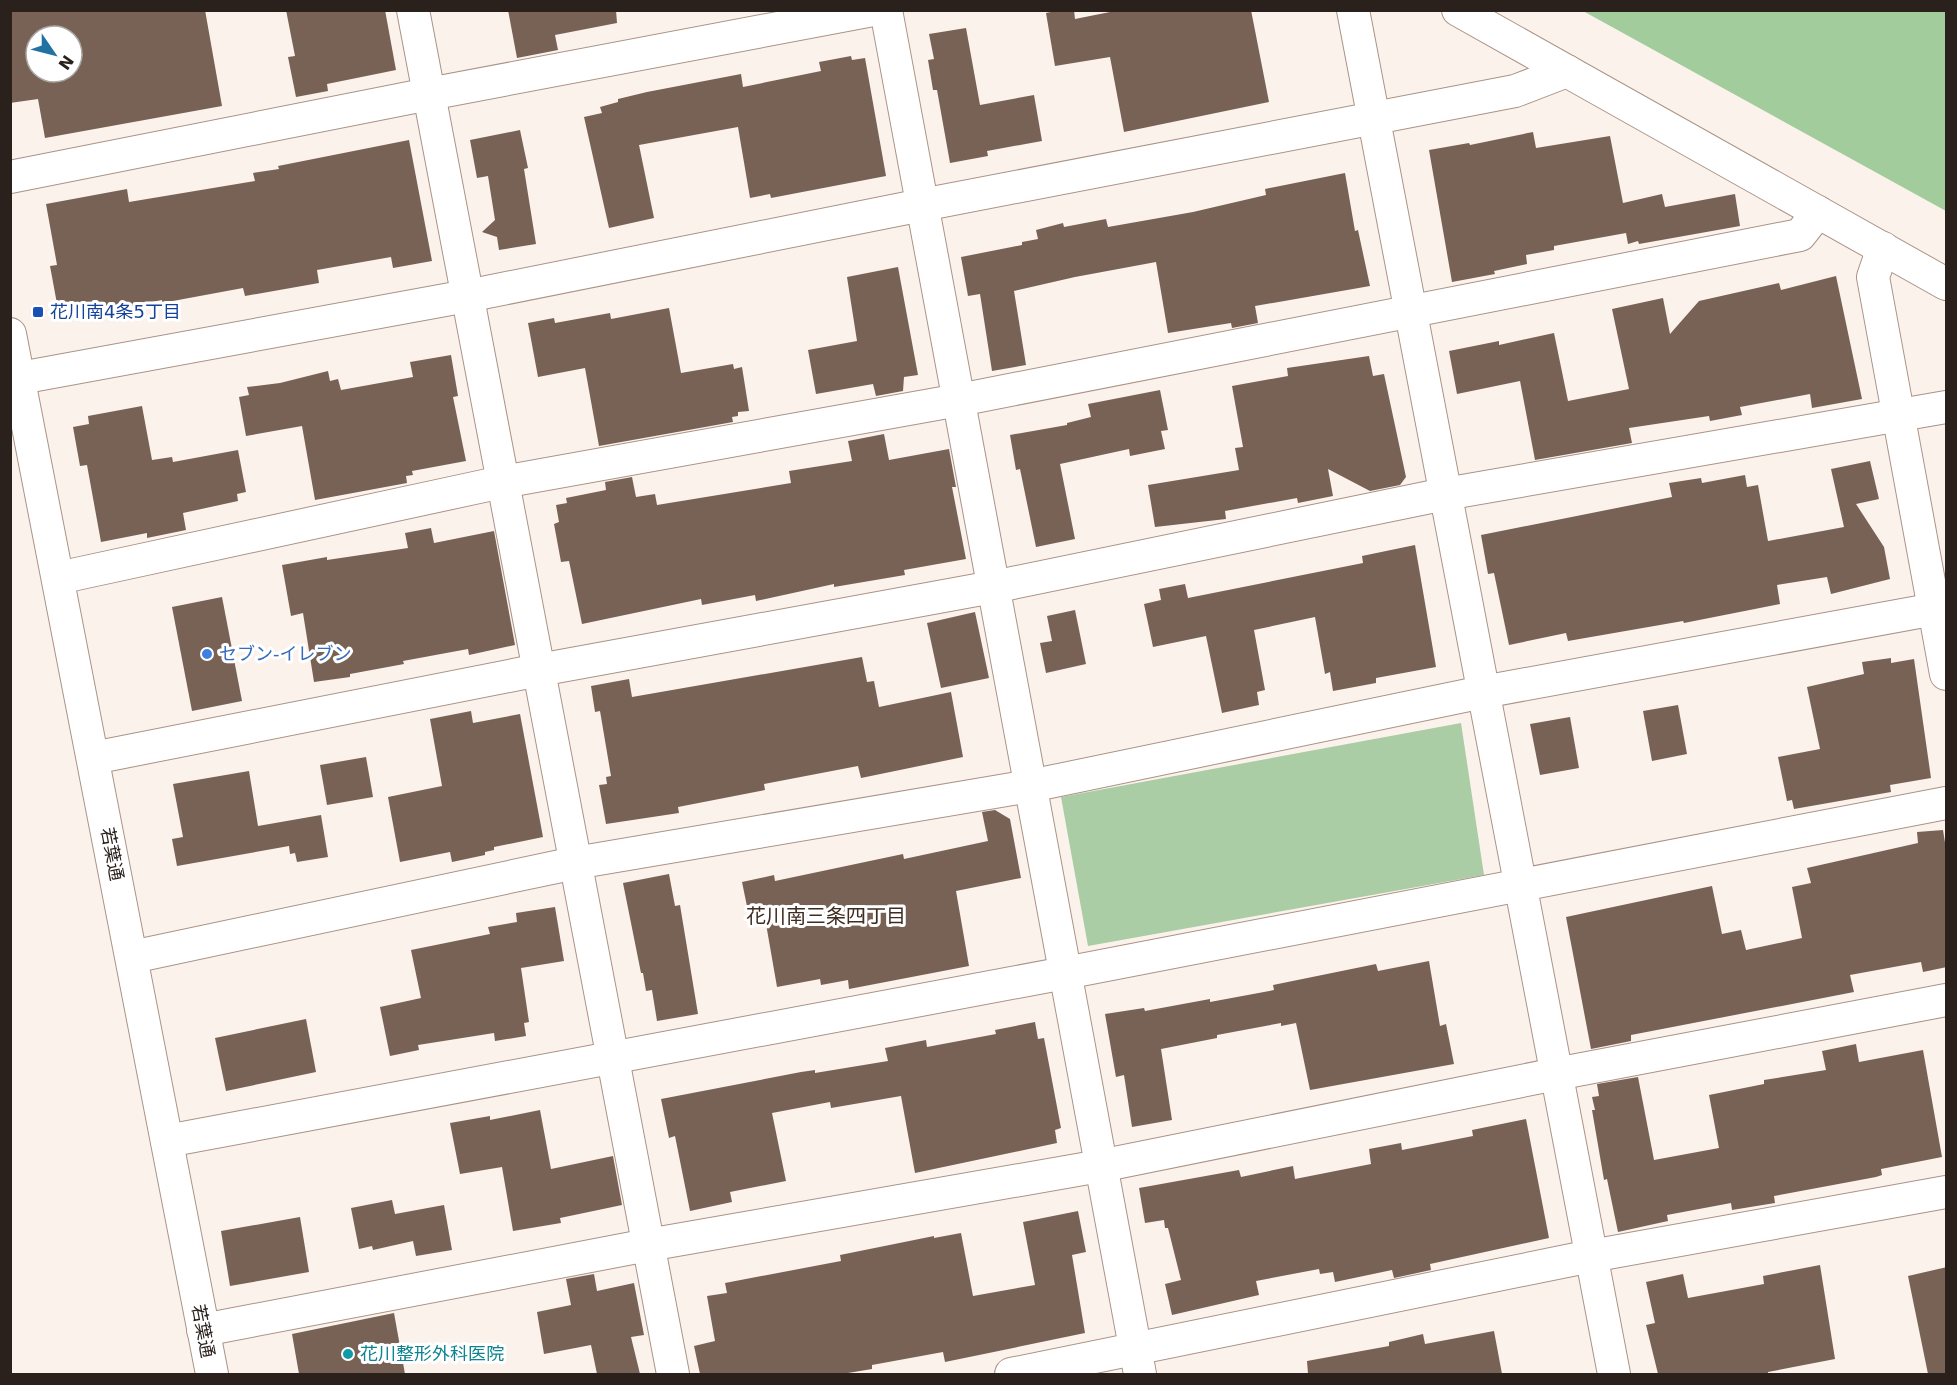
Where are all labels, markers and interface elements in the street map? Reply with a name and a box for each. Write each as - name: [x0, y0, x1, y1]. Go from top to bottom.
- north arrow: [24, 24, 84, 84]
- text: N: [54, 51, 77, 73]
- place label: 花川南4条5丁目: [50, 301, 181, 322]
- marker: 花川南4条5丁目: [31, 305, 45, 319]
- place label: セブン-イレブン: [219, 643, 352, 664]
- marker: セブン-イレブン: [200, 647, 214, 661]
- street label: 若葉通: [97, 825, 128, 882]
- district label: 花川南三条四丁目: [746, 904, 906, 928]
- street label: 若葉通: [188, 1302, 219, 1359]
- place label: 花川整形外科医院: [360, 1343, 504, 1364]
- marker: 花川整形外科医院: [341, 1347, 355, 1361]

